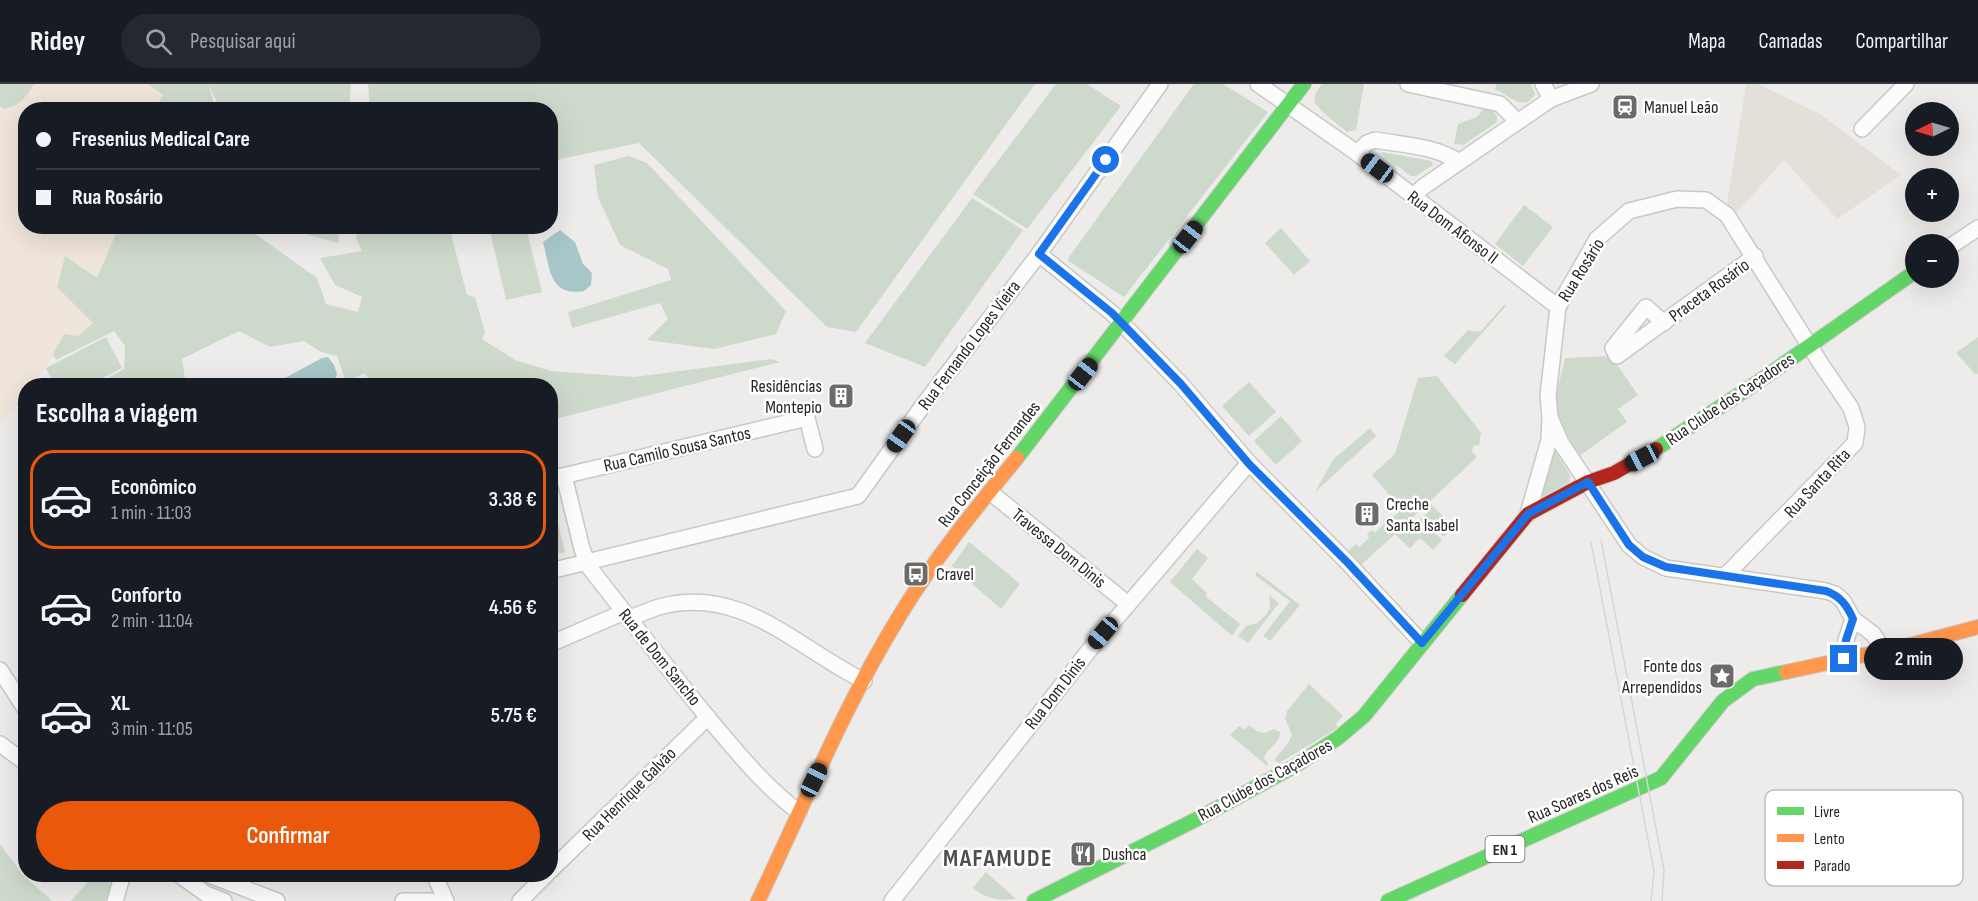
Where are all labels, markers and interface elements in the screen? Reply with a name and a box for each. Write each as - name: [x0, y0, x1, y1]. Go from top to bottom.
- search box: [121, 14, 541, 68]
- text: Ridey: [30, 25, 85, 58]
- icon: search: [142, 25, 175, 58]
- text: Pesquisar aqui: [190, 28, 296, 55]
- text: Mapa: [1688, 29, 1726, 54]
- text: Camadas: [1759, 29, 1822, 54]
- text: Compartilhar: [1855, 29, 1948, 54]
- station icon: Manuel Leão: [1610, 92, 1640, 122]
- place label: Manuel Leão: [1644, 97, 1718, 118]
- north arrow: [1905, 102, 1959, 156]
- map controls: [1905, 102, 1959, 288]
- text: Fresenius Medical Care: [72, 126, 250, 153]
- route start: [1092, 146, 1119, 173]
- car: [1357, 150, 1397, 186]
- button: +: [1905, 168, 1959, 222]
- text: Rua Rosário: [72, 184, 163, 211]
- street label: Rua Dom Afonso II: [1403, 186, 1502, 268]
- car: [1170, 217, 1206, 257]
- button: −: [1905, 234, 1959, 288]
- street label: Rua Rosário: [1554, 235, 1609, 306]
- street label: Praceta Rosário: [1665, 254, 1753, 326]
- street label: Rua Fernando Lopes Vieira: [914, 276, 1025, 414]
- street label: Rua Clube dos Caçadores: [1662, 349, 1798, 450]
- car: [1065, 354, 1101, 394]
- place label: Residências Montepio: [750, 376, 822, 418]
- building icon: Residências Montepio: [826, 381, 856, 411]
- street label: Rua Conceição Fernandes: [934, 397, 1045, 531]
- text: Escolha a viagem: [36, 398, 198, 430]
- car: [883, 416, 919, 456]
- street label: Rua Camilo Sousa Santos: [602, 422, 753, 477]
- car: [1622, 442, 1662, 474]
- street label: Rua Santa Rita: [1780, 444, 1855, 522]
- icon: car: [39, 473, 93, 527]
- text: Econômico: [111, 474, 197, 501]
- text: 3.38 €: [489, 486, 537, 513]
- place label: Creche Santa Isabel: [1386, 494, 1459, 536]
- building icon: Creche Santa Isabel: [1352, 499, 1382, 529]
- text: 1 min · 11:03: [111, 501, 192, 525]
- street label: Travessa Dom Dinis: [1008, 504, 1110, 593]
- bus stop icon: Cravel: [901, 559, 931, 589]
- place label: Cravel: [936, 564, 974, 585]
- icon: car: [39, 581, 93, 635]
- text: Conforto: [111, 582, 182, 609]
- text: 4.56 €: [489, 594, 537, 621]
- street label: Rua de Dom Sancho: [614, 605, 705, 710]
- text: 2 min · 11:04: [111, 609, 193, 633]
- car: [1085, 613, 1121, 653]
- callout: 2 min: [1865, 638, 1964, 680]
- route end: [1830, 645, 1857, 672]
- text: 2 min: [1895, 647, 1932, 671]
- street label: Rua Dom Dinis: [1021, 653, 1090, 734]
- place label: Fonte dos Arrependidos: [1621, 656, 1702, 698]
- place icon: Fonte dos Arrependidos: [1707, 661, 1737, 691]
- icon: car: [39, 689, 93, 743]
- text: XL: [111, 690, 130, 717]
- text: 5.75 €: [491, 702, 537, 729]
- text: 3 min · 11:05: [111, 717, 193, 741]
- street label: Rua Clube dos Caçadores: [1195, 735, 1336, 826]
- street label: Rua Henrique Galvão: [578, 743, 680, 845]
- car: [798, 760, 830, 800]
- street label: Rua Soares dos Reis: [1525, 761, 1642, 828]
- legend: [1765, 790, 1963, 886]
- button: Confirmar: [36, 801, 540, 870]
- text: Livre: [1814, 803, 1840, 822]
- text: Lento: [1814, 830, 1845, 849]
- road number: EN 1: [1486, 836, 1524, 862]
- restaurant icon: Dushca: [1068, 839, 1098, 869]
- district label: MAFAMUDE: [943, 844, 1053, 873]
- place label: Dushca: [1102, 844, 1147, 865]
- text: Parado: [1814, 857, 1851, 876]

